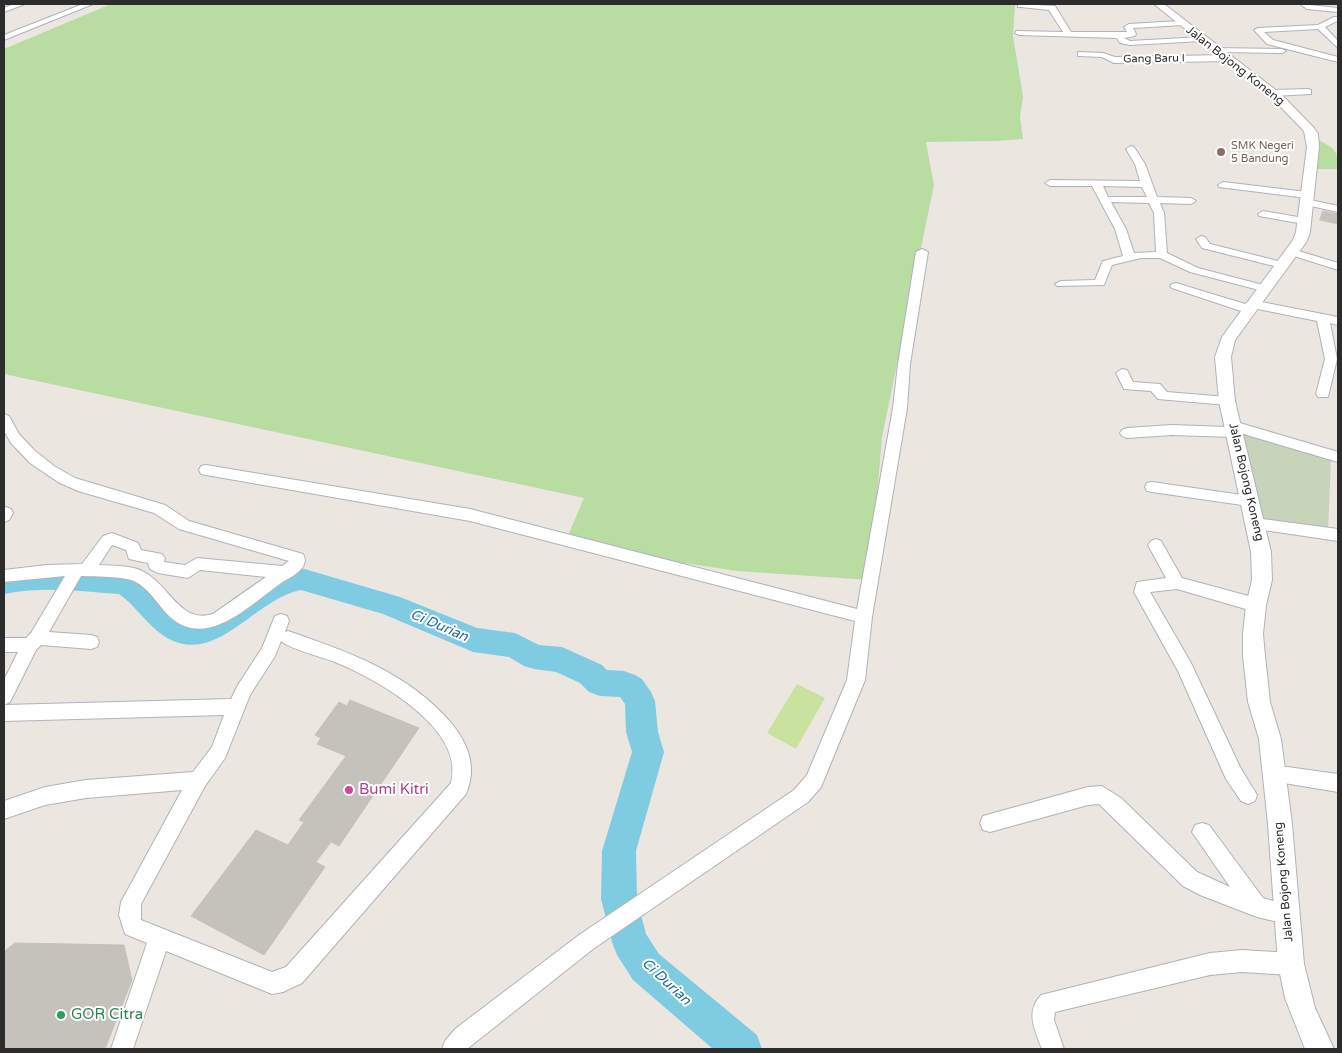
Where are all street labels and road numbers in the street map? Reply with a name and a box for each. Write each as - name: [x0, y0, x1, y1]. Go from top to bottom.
- street label: Jalan Bojong Koneng: [1183, 23, 1287, 109]
- street label: Gang Baru I: [1123, 52, 1185, 66]
- street label: Jalan Bojong Koneng: [1225, 422, 1267, 542]
- street label: Jalan Bojong Koneng: [1272, 821, 1296, 943]

